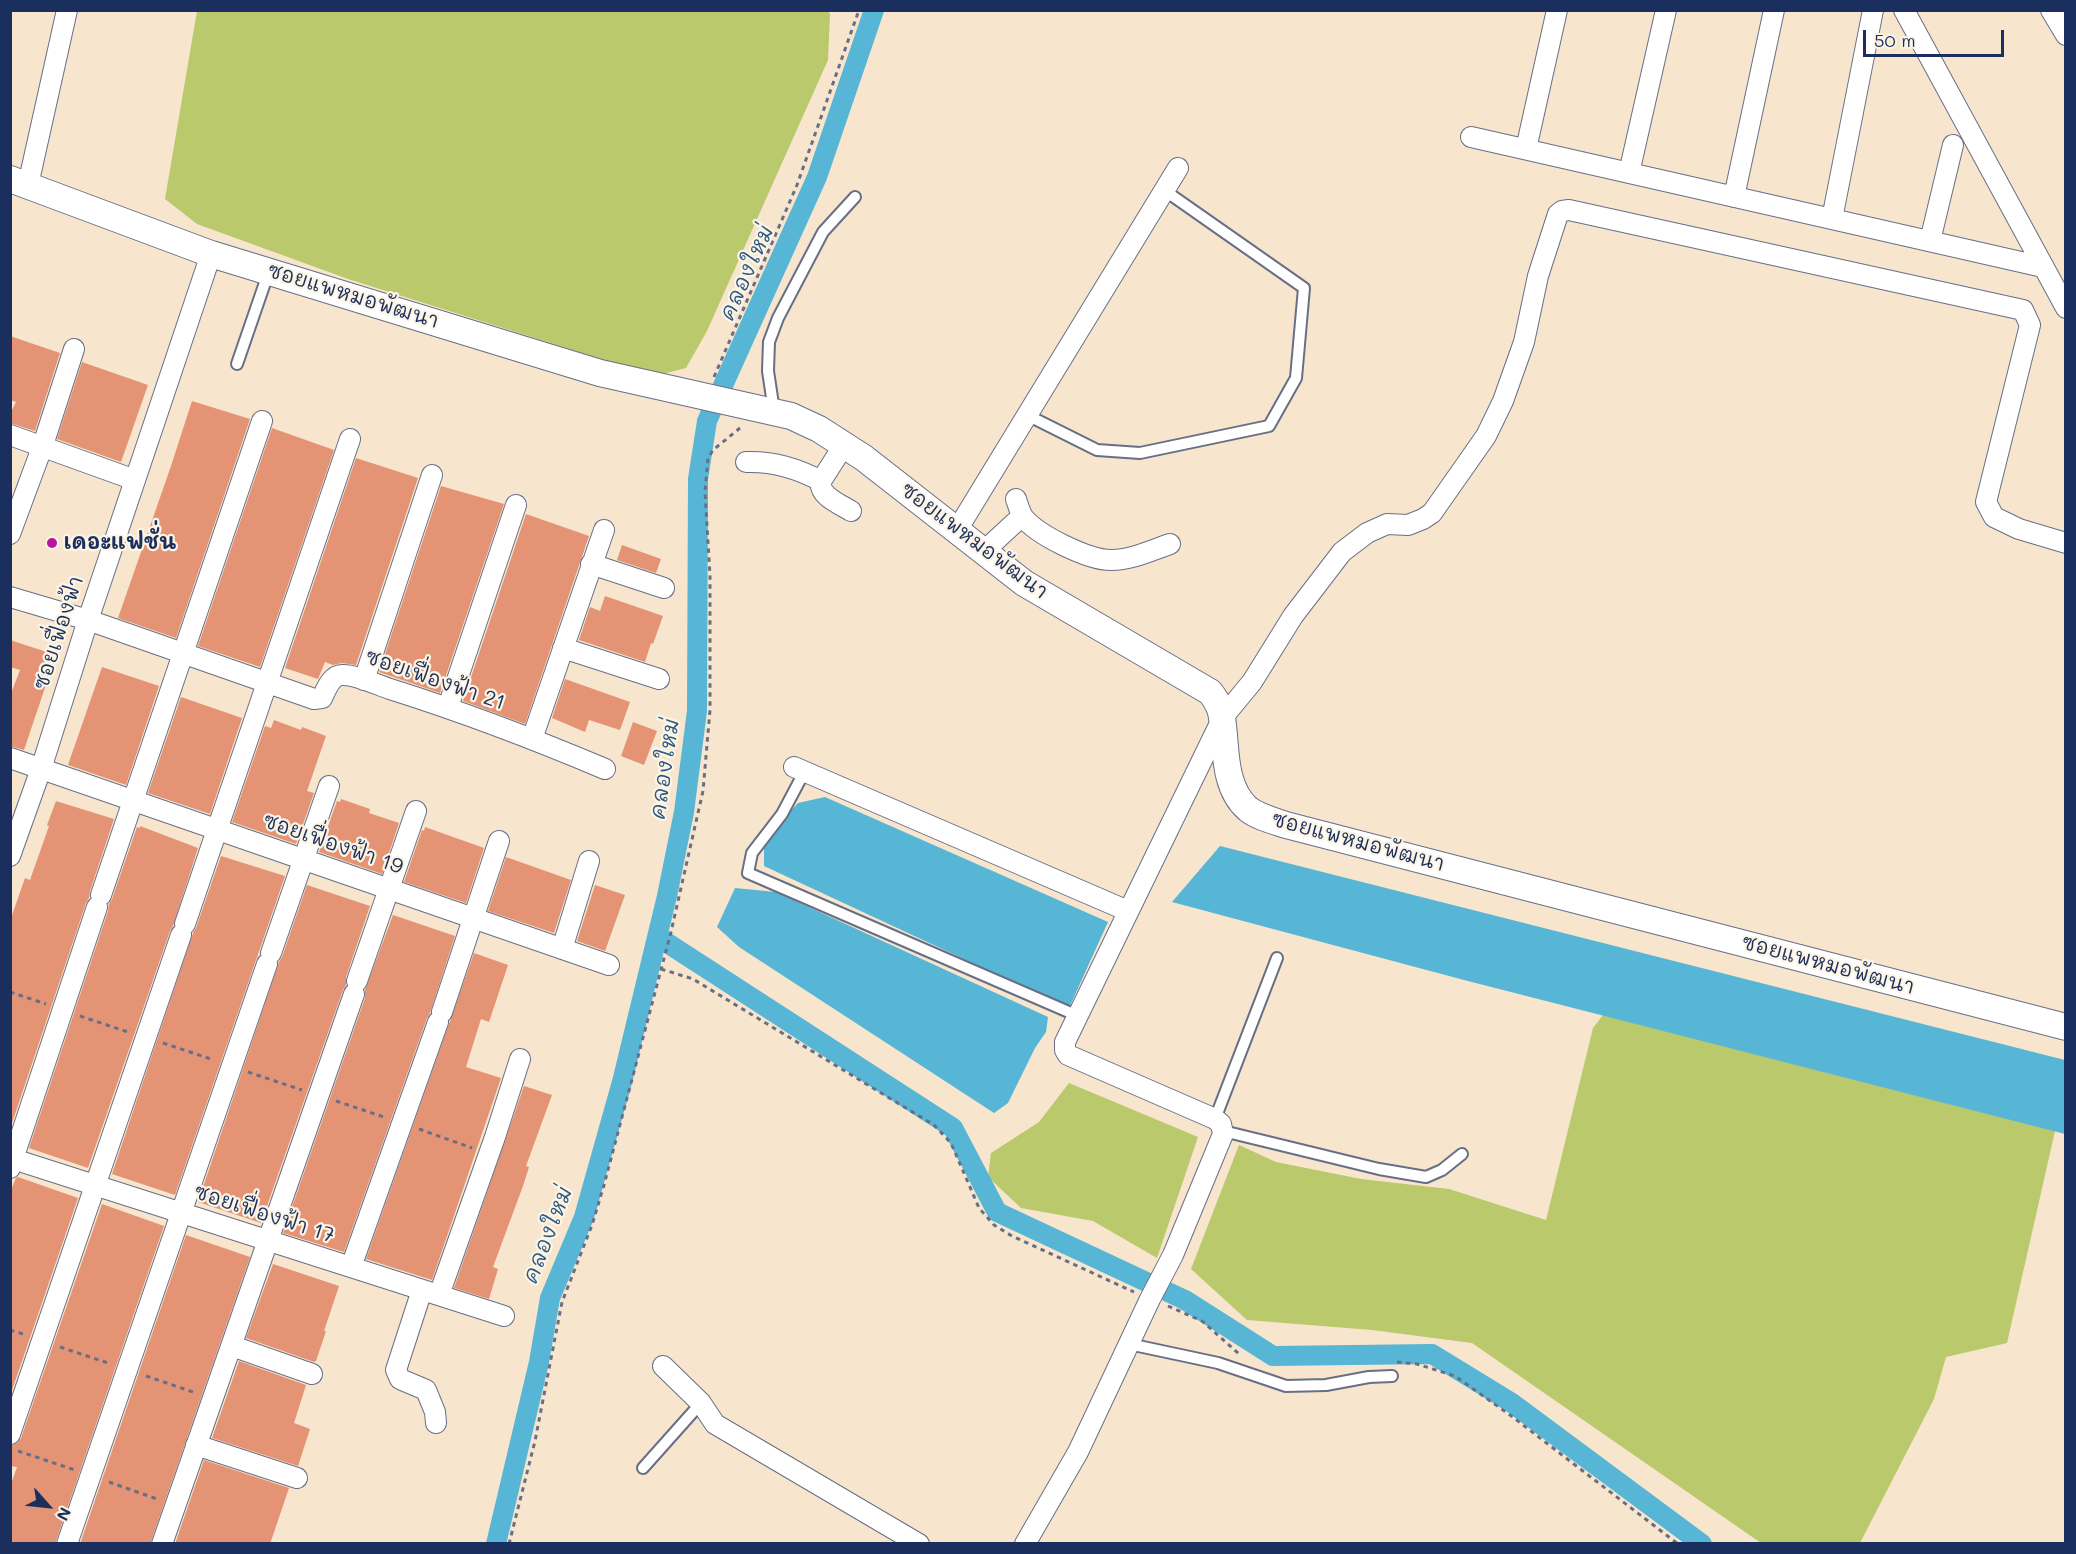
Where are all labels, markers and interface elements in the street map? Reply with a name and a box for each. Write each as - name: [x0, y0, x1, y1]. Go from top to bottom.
- scale bar: [1866, 18, 2007, 56]
- text: 50 m: [1874, 28, 1916, 52]
- water label: คลองใหม่: [714, 221, 780, 325]
- street label: ซอยแพหมอพัฒนา: [264, 258, 442, 334]
- street label: ซอยแพหมอพัฒนา: [895, 477, 1053, 605]
- place label: เดอะแฟชั่น: [64, 530, 176, 556]
- marker: เดอะแฟชั่น: [45, 536, 59, 550]
- street label: ซอยเฟื่องฟ้า: [29, 573, 89, 693]
- street label: ซอยเฟื่องฟ้า 21: [362, 644, 508, 716]
- water label: คลองใหม่: [645, 717, 685, 821]
- street label: ซอยแพหมอพัฒนา: [1269, 807, 1447, 877]
- street label: ซอยเฟื่องฟ้า 19: [259, 808, 407, 880]
- street label: ซอยแพหมอพัฒนา: [1739, 930, 1917, 1000]
- street label: ซอยเฟื่องฟ้า 17: [191, 1179, 337, 1249]
- water label: คลองใหม่: [518, 1183, 578, 1287]
- north arrow: [18, 1476, 78, 1536]
- text: N: [52, 1504, 77, 1525]

